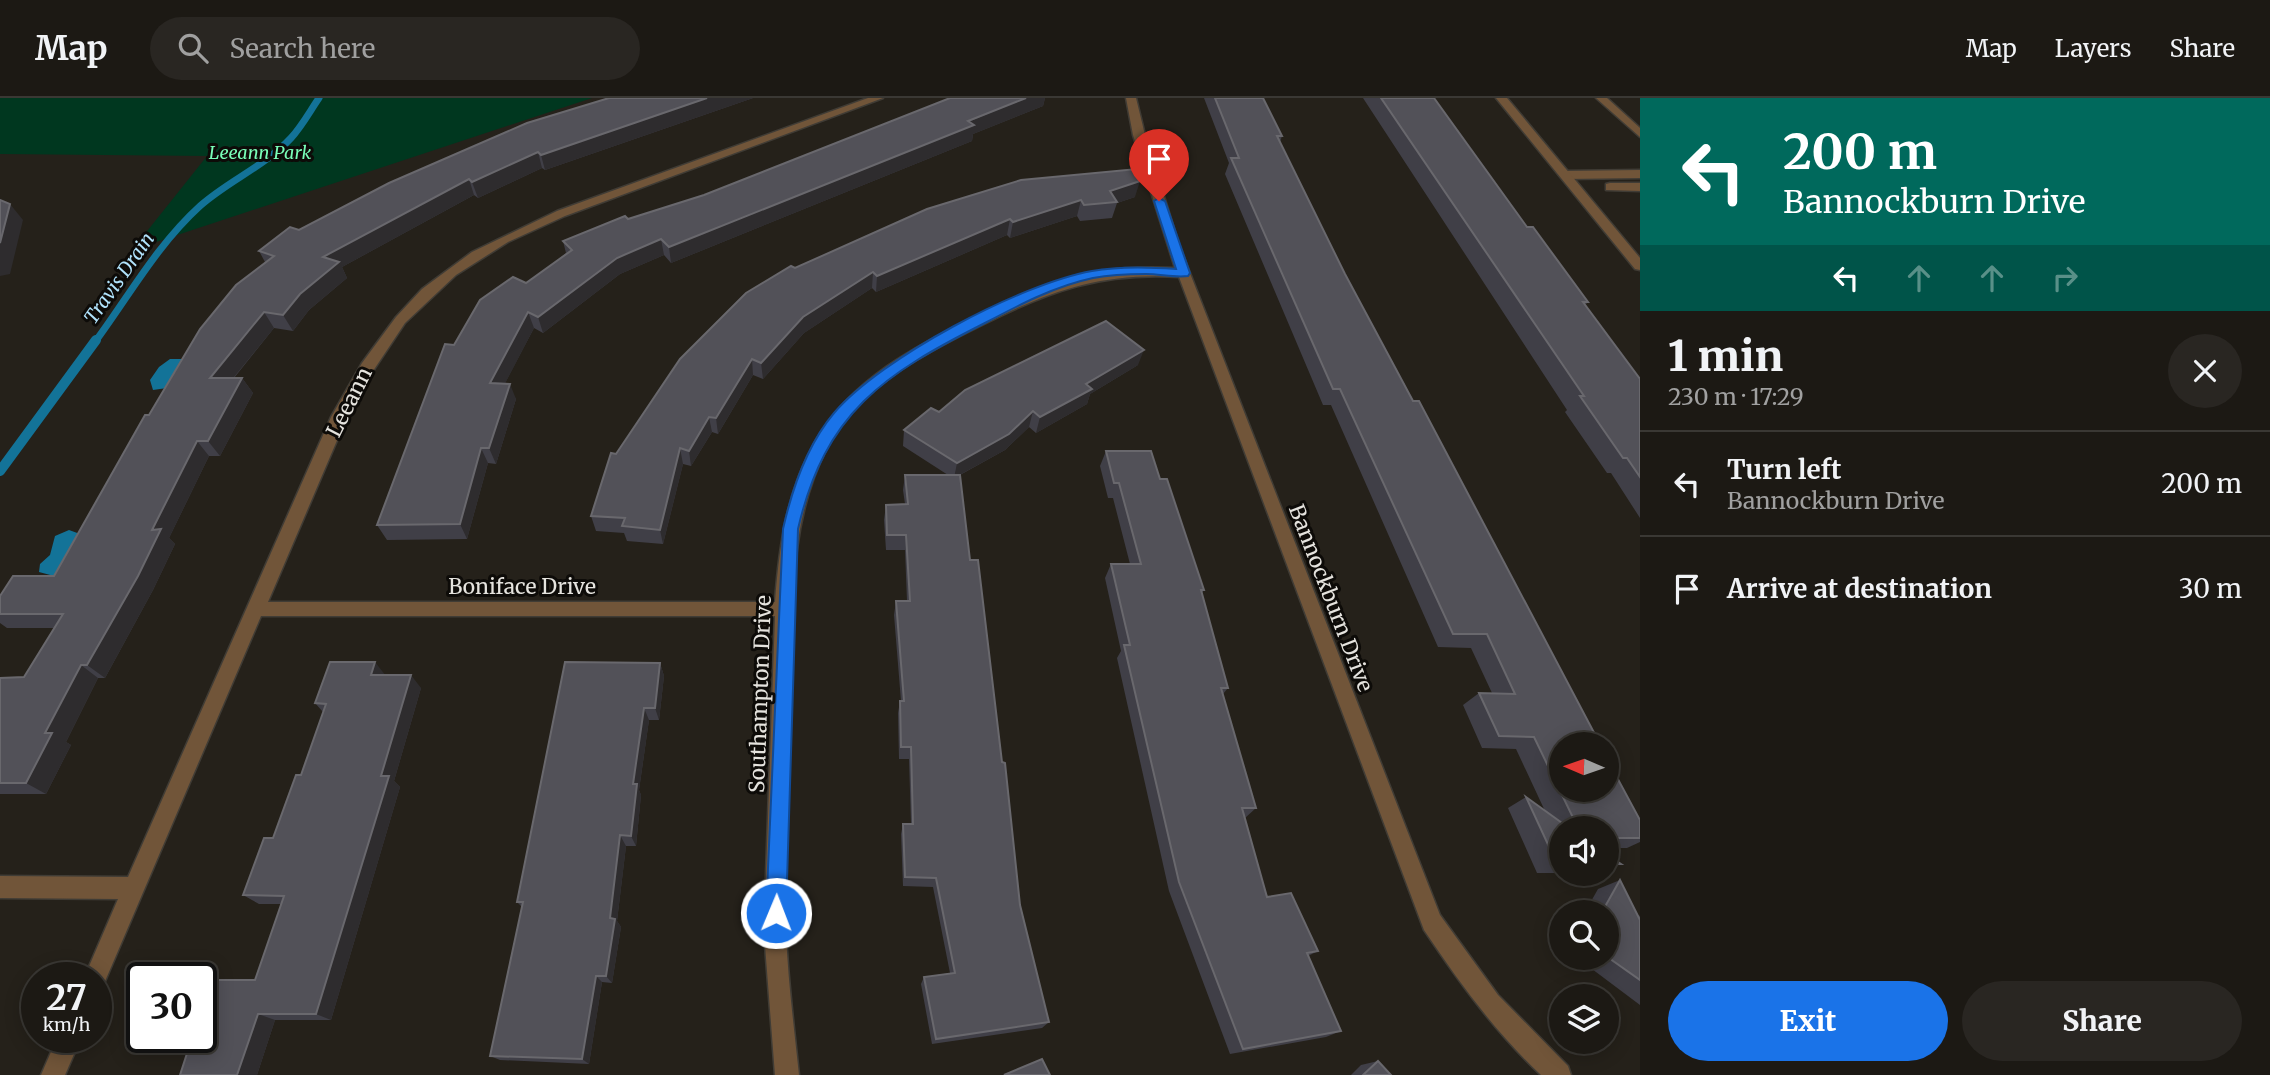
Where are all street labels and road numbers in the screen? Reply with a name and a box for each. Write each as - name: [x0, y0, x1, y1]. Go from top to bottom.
- street label: Leeann: [320, 363, 378, 441]
- street label: Bannockburn Drive: [1283, 501, 1379, 696]
- street label: Boniface Drive: [448, 573, 596, 600]
- street label: Southampton Drive: [743, 595, 777, 793]

